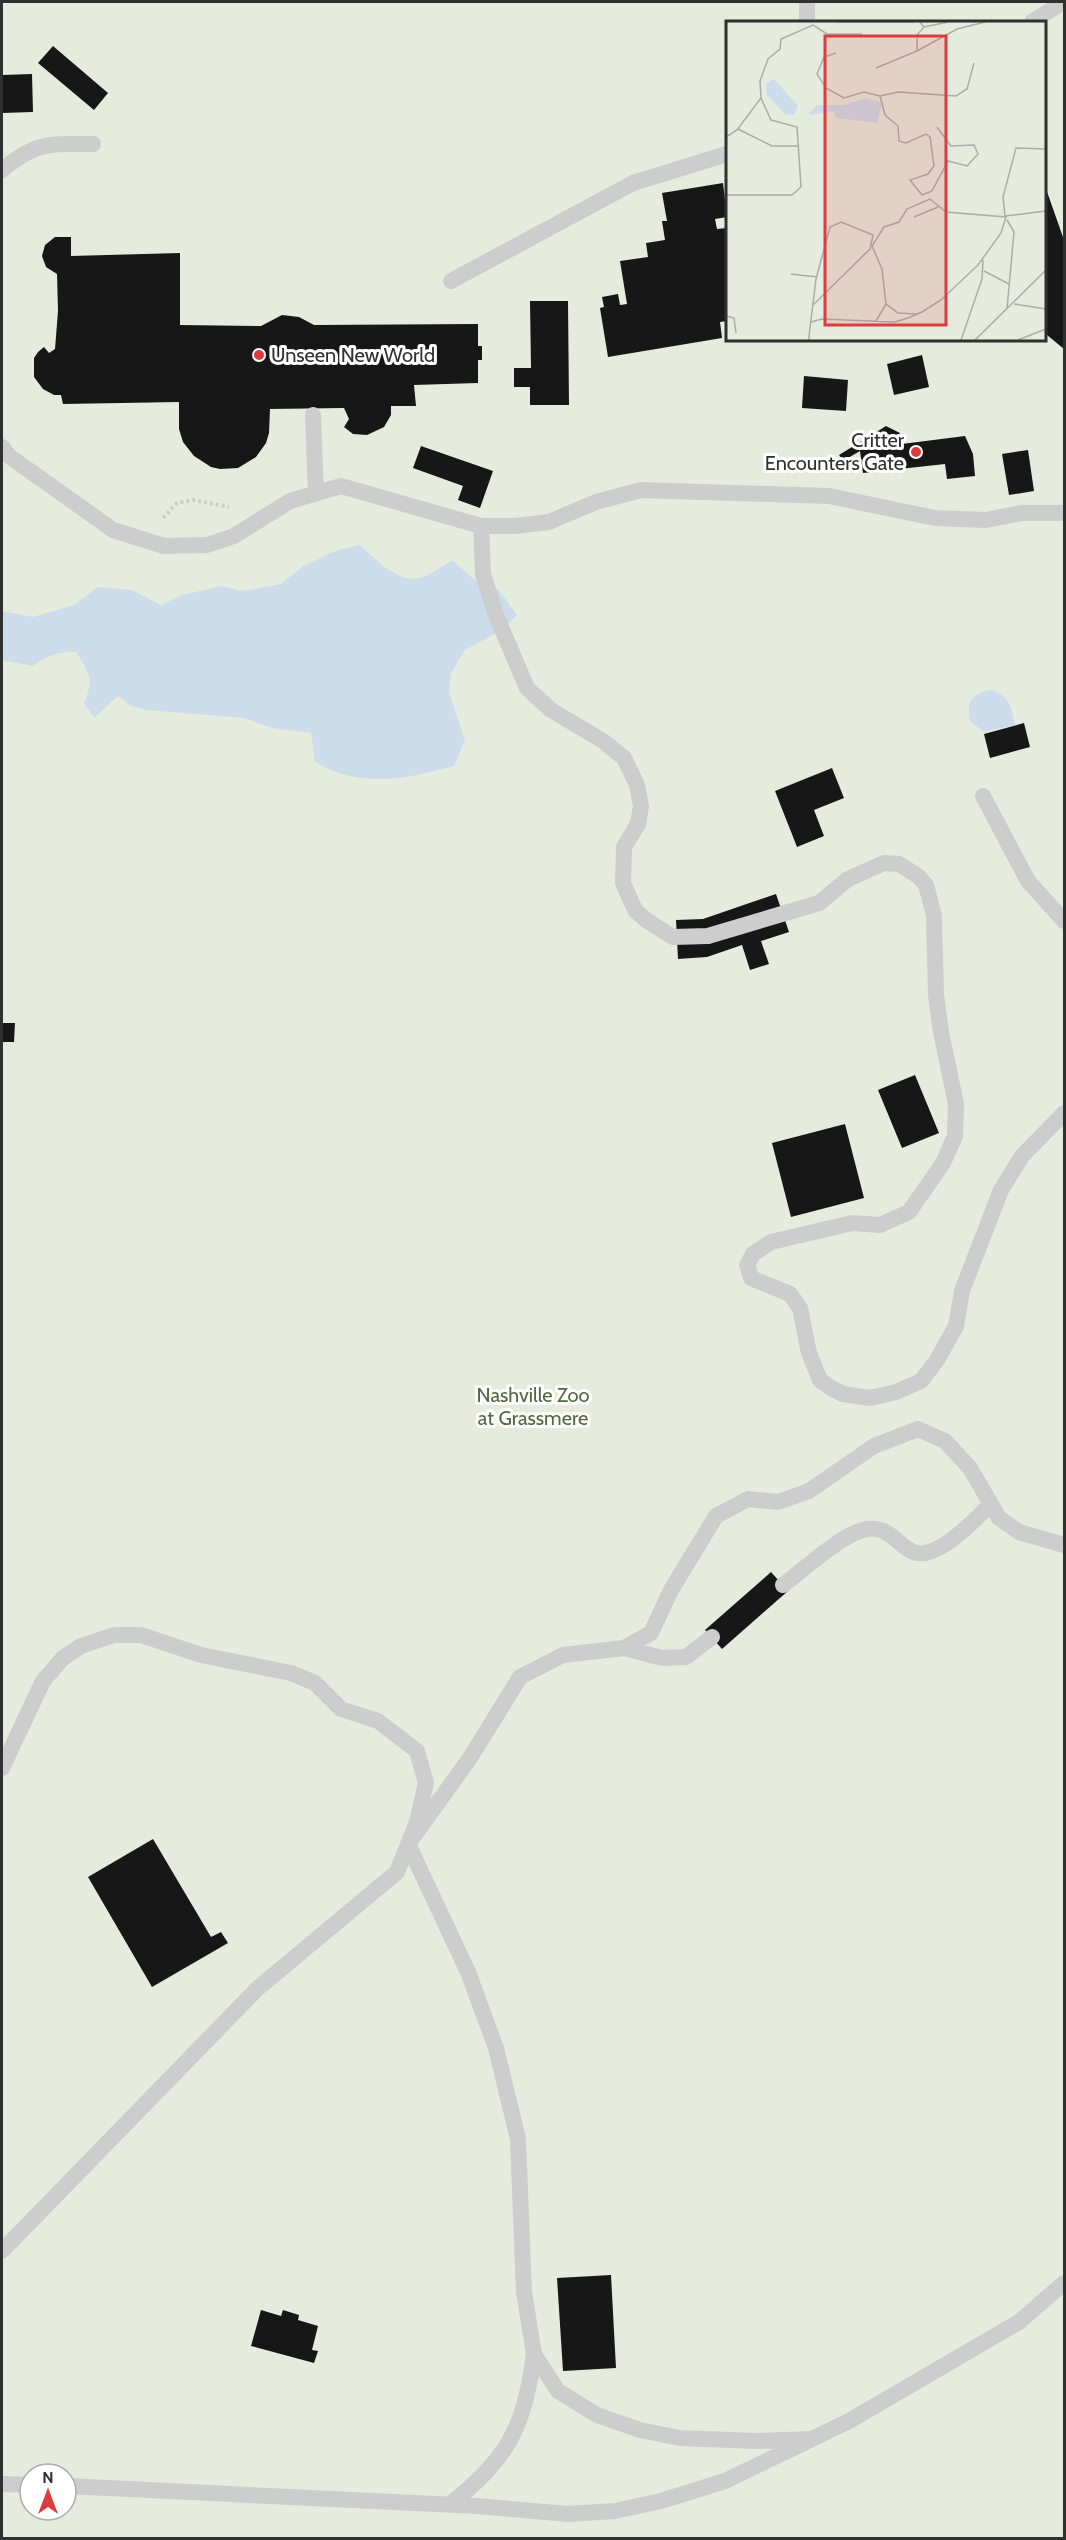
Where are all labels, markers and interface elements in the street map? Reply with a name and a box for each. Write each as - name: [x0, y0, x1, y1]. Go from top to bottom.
- inset map: [726, 21, 1045, 340]
- place label: Unseen New World: [271, 343, 435, 367]
- marker: Unseen New World: [252, 348, 266, 362]
- place label: Critter Encounters Gate: [765, 428, 905, 475]
- marker: Critter Encounters Gate: [909, 445, 923, 459]
- park label: Nashville Zoo at Grassmere: [477, 1383, 589, 1430]
- north arrow: [18, 2462, 78, 2522]
- text: N: [42, 2468, 54, 2487]

